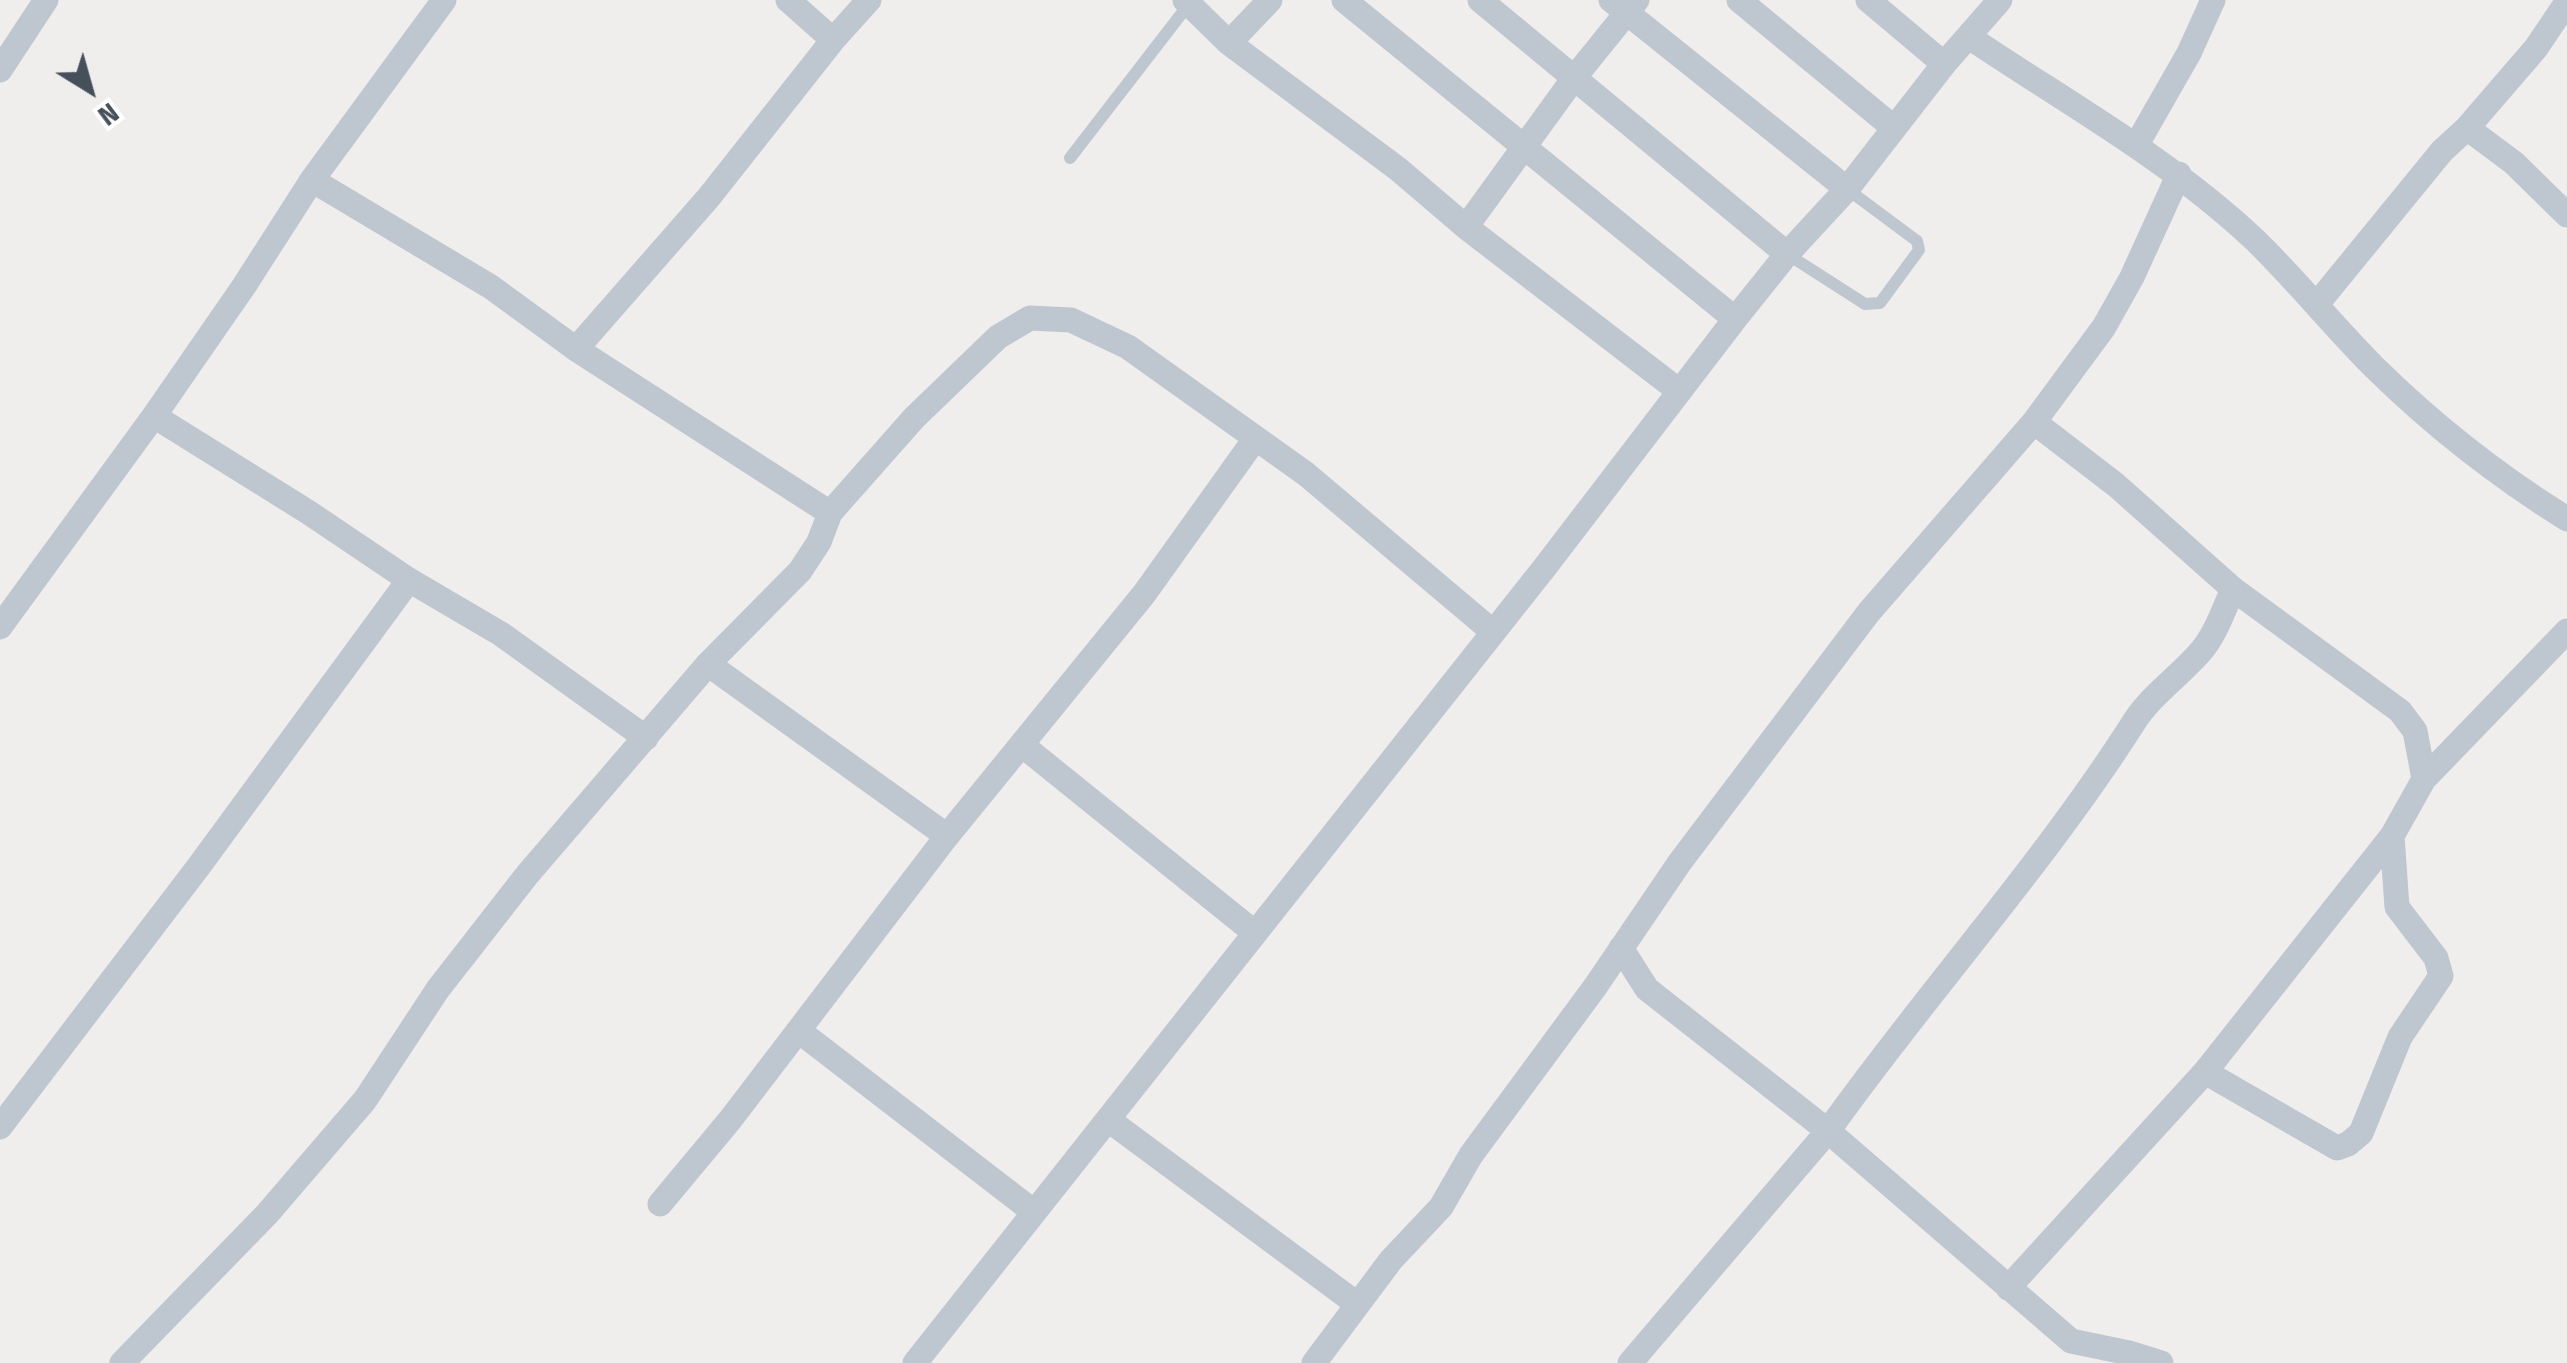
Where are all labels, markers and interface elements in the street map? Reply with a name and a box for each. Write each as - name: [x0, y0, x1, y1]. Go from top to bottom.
- north arrow: [40, 40, 140, 140]
- text: N: [92, 96, 125, 133]

